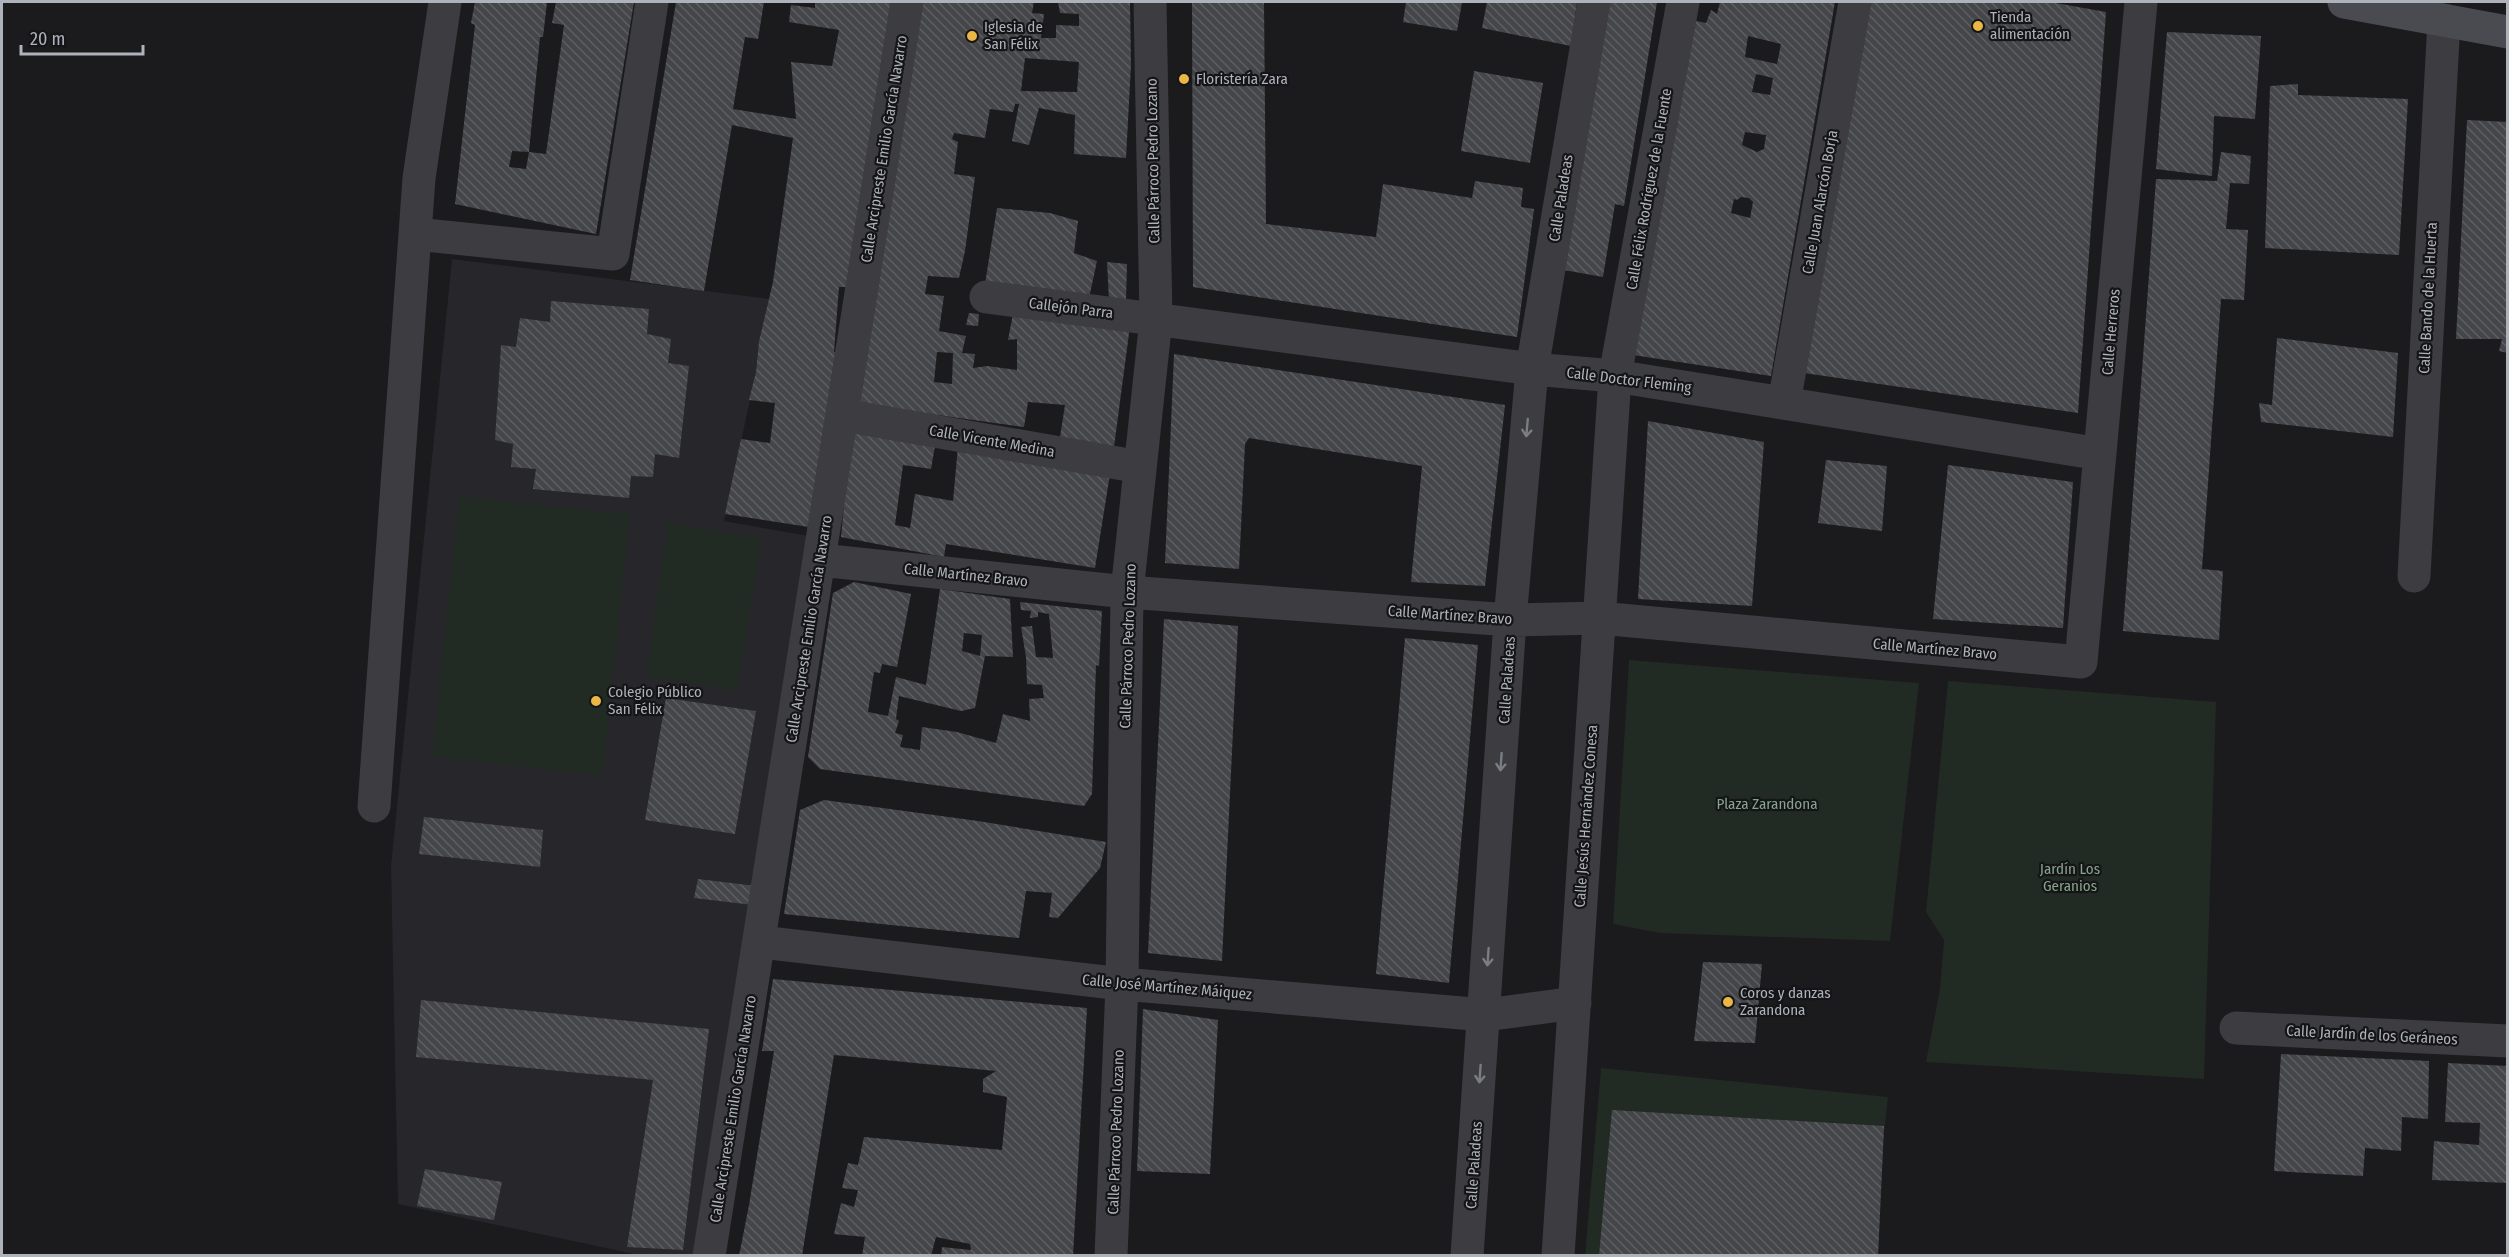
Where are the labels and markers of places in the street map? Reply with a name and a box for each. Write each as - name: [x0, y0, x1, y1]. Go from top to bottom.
- place label: Tienda alimentación: [1990, 8, 2070, 43]
- place label: Iglesia de San Félix: [984, 18, 1043, 53]
- marker: Tienda alimentación: [1971, 19, 1985, 33]
- marker: Iglesia de San Félix: [965, 29, 979, 43]
- place label: Floristería Zara: [1196, 70, 1288, 88]
- marker: Floristería Zara: [1177, 72, 1191, 86]
- place label: Colegio Público San Félix: [608, 683, 702, 718]
- marker: Colegio Público San Félix: [589, 694, 603, 708]
- place label: Coros y danzas Zarandona: [1740, 984, 1831, 1019]
- marker: Coros y danzas Zarandona: [1721, 995, 1735, 1009]

